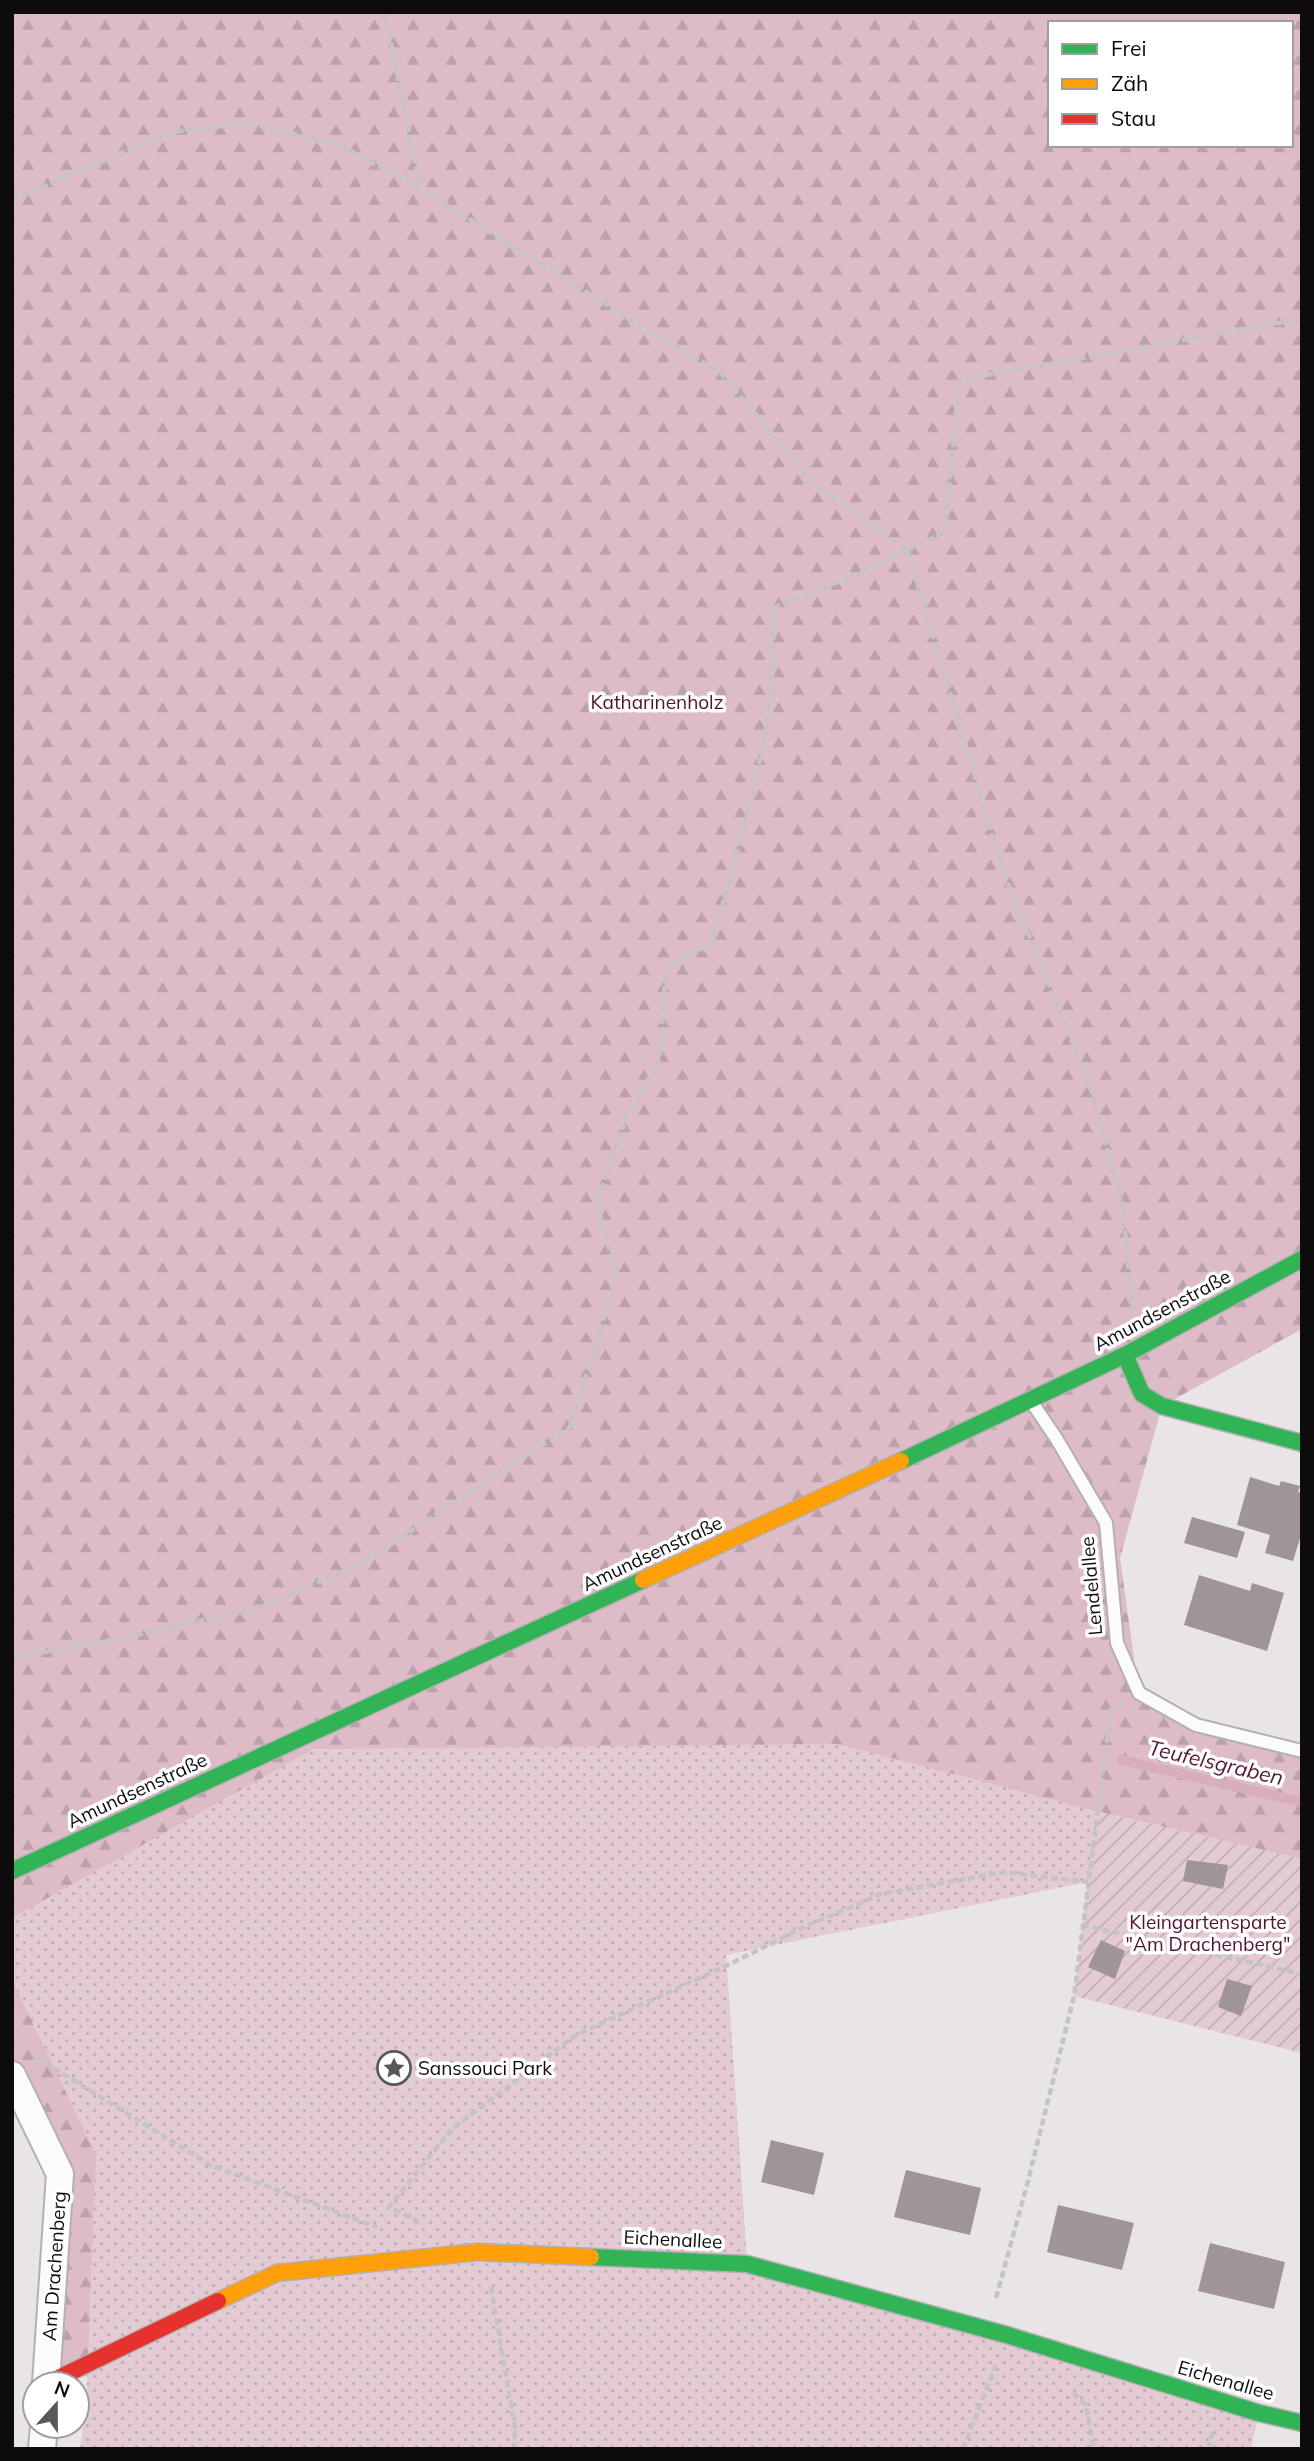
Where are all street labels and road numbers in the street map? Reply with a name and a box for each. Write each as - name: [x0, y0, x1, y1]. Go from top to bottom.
- street label: Amundsenstraße: [1089, 1264, 1235, 1356]
- street label: Amundsenstraße: [578, 1510, 726, 1596]
- street label: Lendelallee: [1075, 1536, 1107, 1636]
- street label: Amundsenstraße: [63, 1747, 211, 1833]
- street label: Am Drachenberg: [37, 2190, 71, 2342]
- street label: Eichenallee: [623, 2224, 723, 2254]
- street label: Eichenallee: [1175, 2355, 1277, 2405]

